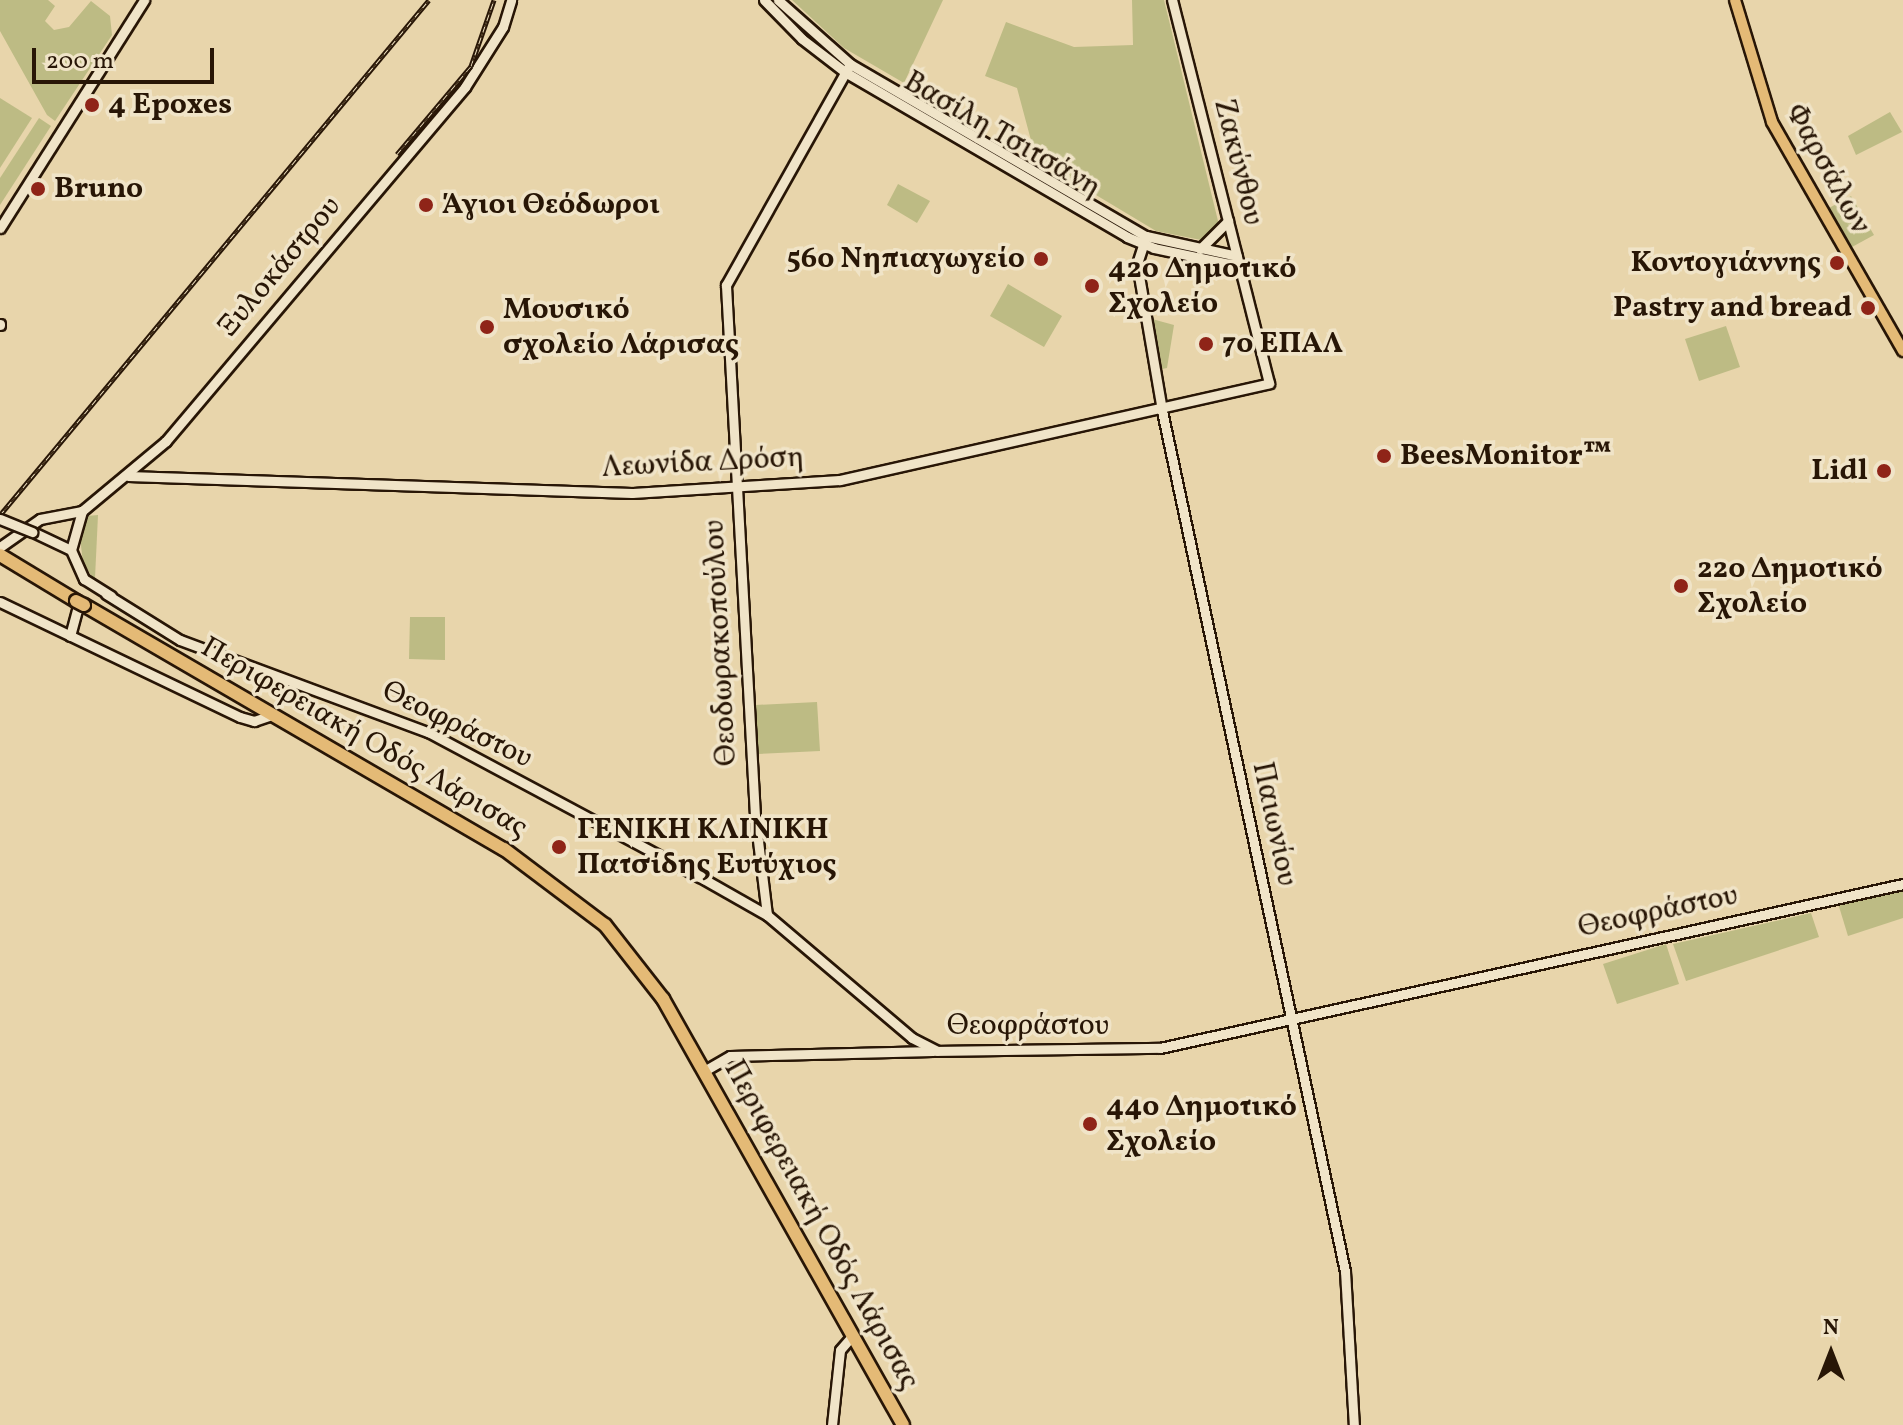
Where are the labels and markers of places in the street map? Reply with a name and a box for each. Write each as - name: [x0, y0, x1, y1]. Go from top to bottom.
- place label: 4 Epoxes: [108, 87, 232, 123]
- marker: 4 Epoxes: [83, 96, 101, 114]
- place label: Bruno: [54, 171, 143, 207]
- marker: Bruno: [29, 180, 47, 198]
- place label: Άγιοι Θεόδωροι: [442, 187, 660, 223]
- marker: Άγιοι Θεόδωροι: [417, 196, 435, 214]
- place label: 56ο Νηπιαγωγείο: [786, 241, 1025, 277]
- place label: Κοντογιάννης: [1631, 245, 1821, 281]
- marker: 56ο Νηπιαγωγείο: [1032, 250, 1050, 268]
- place label: 42ο Δημοτικό Σχολείο: [1108, 251, 1296, 322]
- marker: Κοντογιάννης: [1828, 254, 1846, 272]
- marker: 42ο Δημοτικό Σχολείο: [1083, 277, 1101, 295]
- place label: Pastry and bread: [1613, 290, 1852, 326]
- place label: Μουσικό σχολείο Λάρισας: [503, 292, 739, 362]
- marker: Pastry and bread: [1859, 299, 1877, 317]
- marker: Μουσικό σχολείο Λάρισας: [478, 318, 496, 336]
- place label: 7ο ΕΠΑΛ: [1222, 326, 1343, 362]
- marker: 7ο ΕΠΑΛ: [1197, 335, 1215, 353]
- place label: BeesMonitor™: [1400, 438, 1612, 474]
- marker: BeesMonitor™: [1375, 447, 1393, 465]
- place label: Lidl: [1811, 453, 1868, 489]
- marker: Lidl: [1875, 462, 1893, 480]
- place label: 22ο Δημοτικό Σχολείο: [1697, 551, 1883, 622]
- marker: 22ο Δημοτικό Σχολείο: [1672, 577, 1690, 595]
- place label: ΓΕΝΙΚΗ ΚΛΙΝΙΚΗ Πατσίδης Ευτύχιος: [577, 812, 836, 882]
- marker: ΓΕΝΙΚΗ ΚΛΙΝΙΚΗ Πατσίδης Ευτύχιος: [548, 836, 570, 858]
- place label: 44ο Δημοτικό Σχολείο: [1106, 1089, 1297, 1160]
- marker: 44ο Δημοτικό Σχολείο: [1081, 1115, 1099, 1133]

